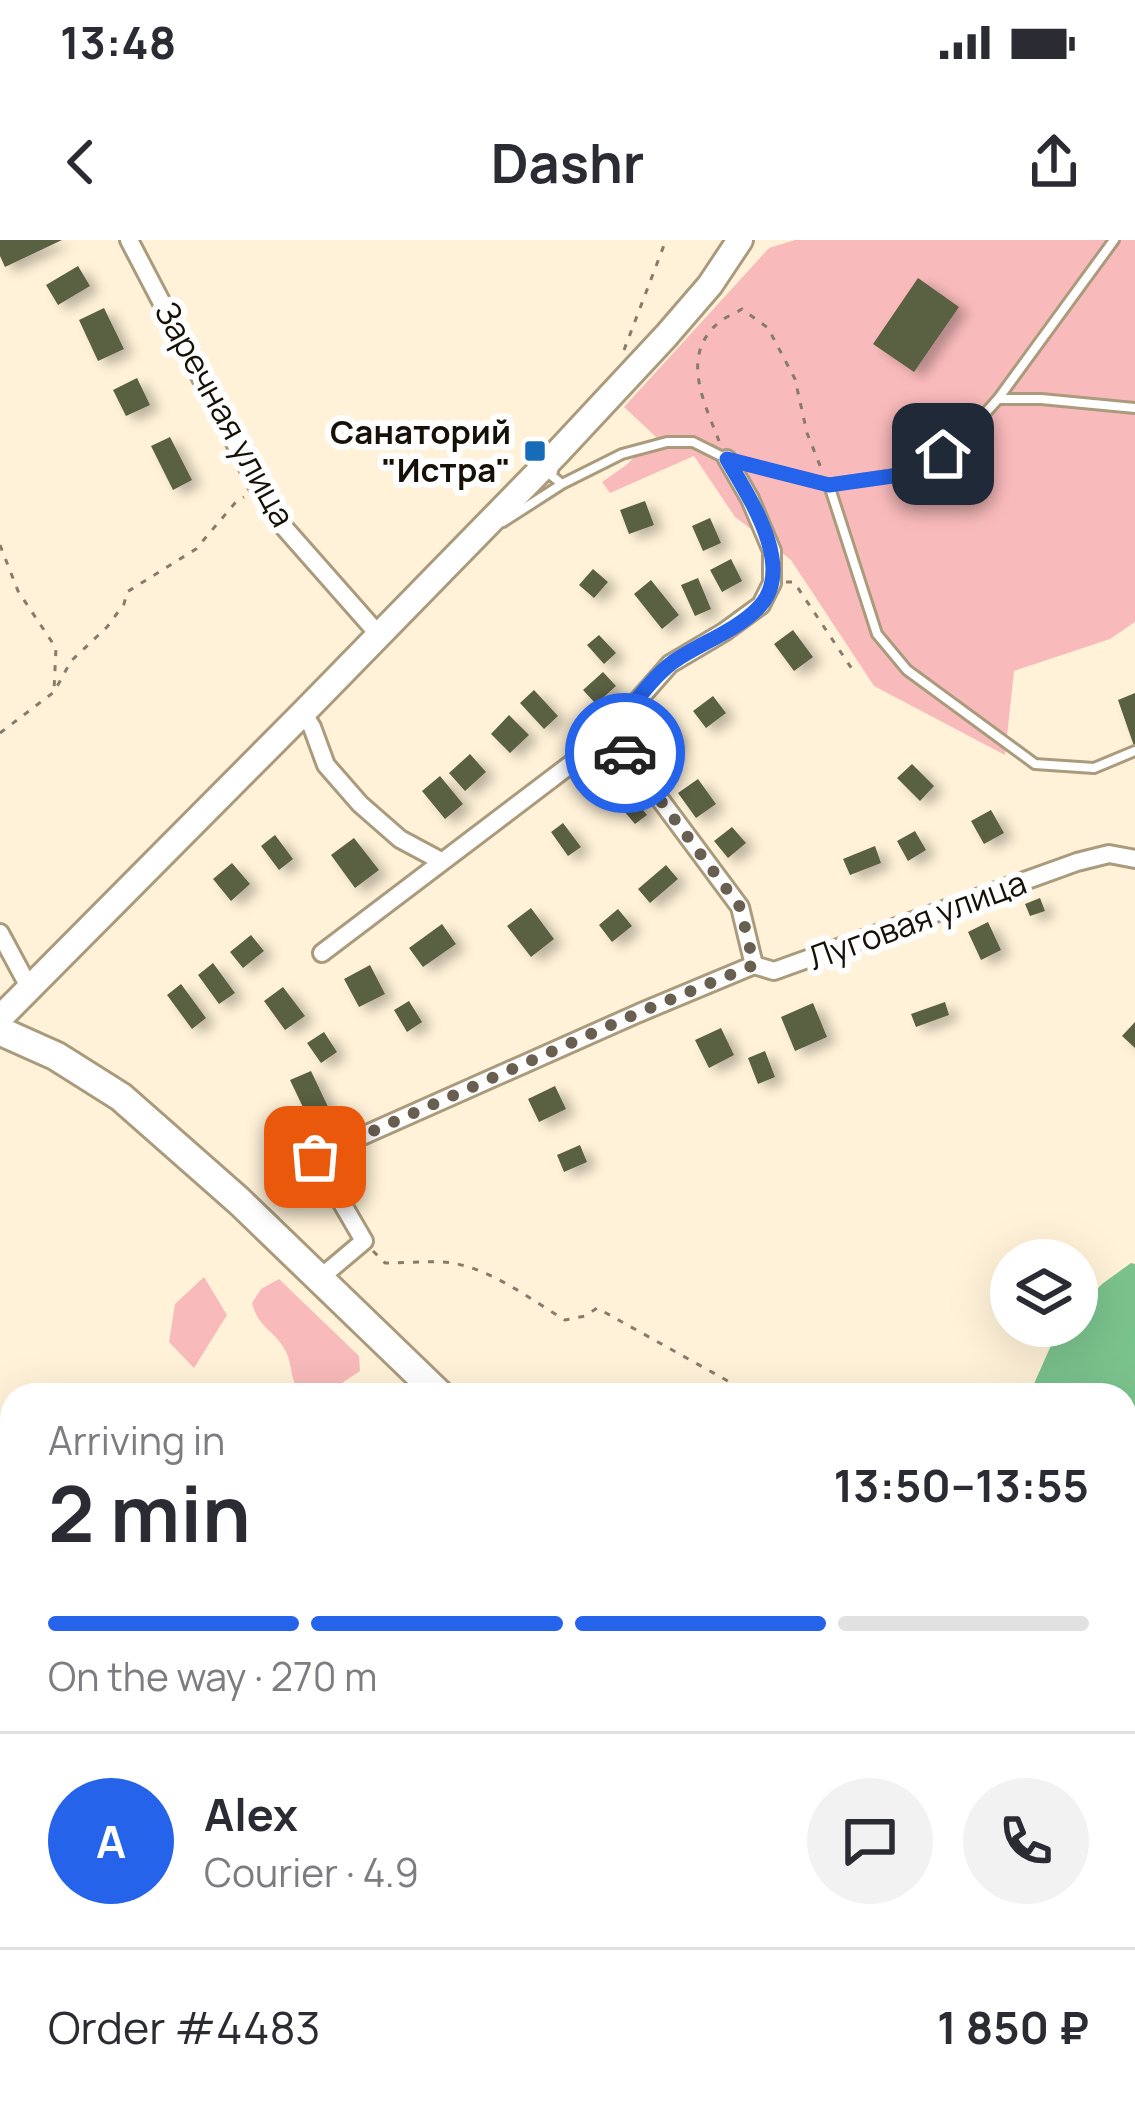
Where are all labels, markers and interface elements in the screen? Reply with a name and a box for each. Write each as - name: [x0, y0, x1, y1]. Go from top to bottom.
- text: 13:48: [60, 11, 176, 73]
- text: Dashr: [491, 125, 644, 199]
- icon: back: [48, 129, 114, 195]
- icon: share: [1021, 129, 1087, 195]
- street label: Заречная улица: [145, 293, 306, 534]
- pin: [892, 403, 994, 505]
- place label: Санаторий "Истра": [330, 409, 511, 492]
- icon: home: [910, 421, 976, 487]
- marker: Санаторий "Истра": [522, 438, 548, 464]
- courier: [565, 693, 685, 813]
- icon: car: [592, 720, 658, 786]
- street label: Луговая улица: [801, 859, 1032, 980]
- pin: [264, 1106, 366, 1208]
- icon: bag: [282, 1124, 348, 1190]
- map controls: [990, 1239, 1098, 1347]
- button: layers: [990, 1239, 1098, 1347]
- text: Arriving in: [48, 1413, 225, 1467]
- text: 13:50–13:55: [834, 1454, 1089, 1516]
- text: 2 min: [48, 1459, 251, 1565]
- text: On the way · 270 m: [48, 1649, 377, 1703]
- button: chat: [807, 1778, 933, 1904]
- button: phone: [963, 1778, 1089, 1904]
- text: Alex: [204, 1783, 298, 1845]
- text: A: [96, 1810, 126, 1872]
- text: Courier · 4.9: [204, 1845, 419, 1899]
- text: Order #4483: [48, 1996, 320, 2058]
- text: 1 850 ₽: [937, 1996, 1089, 2058]

